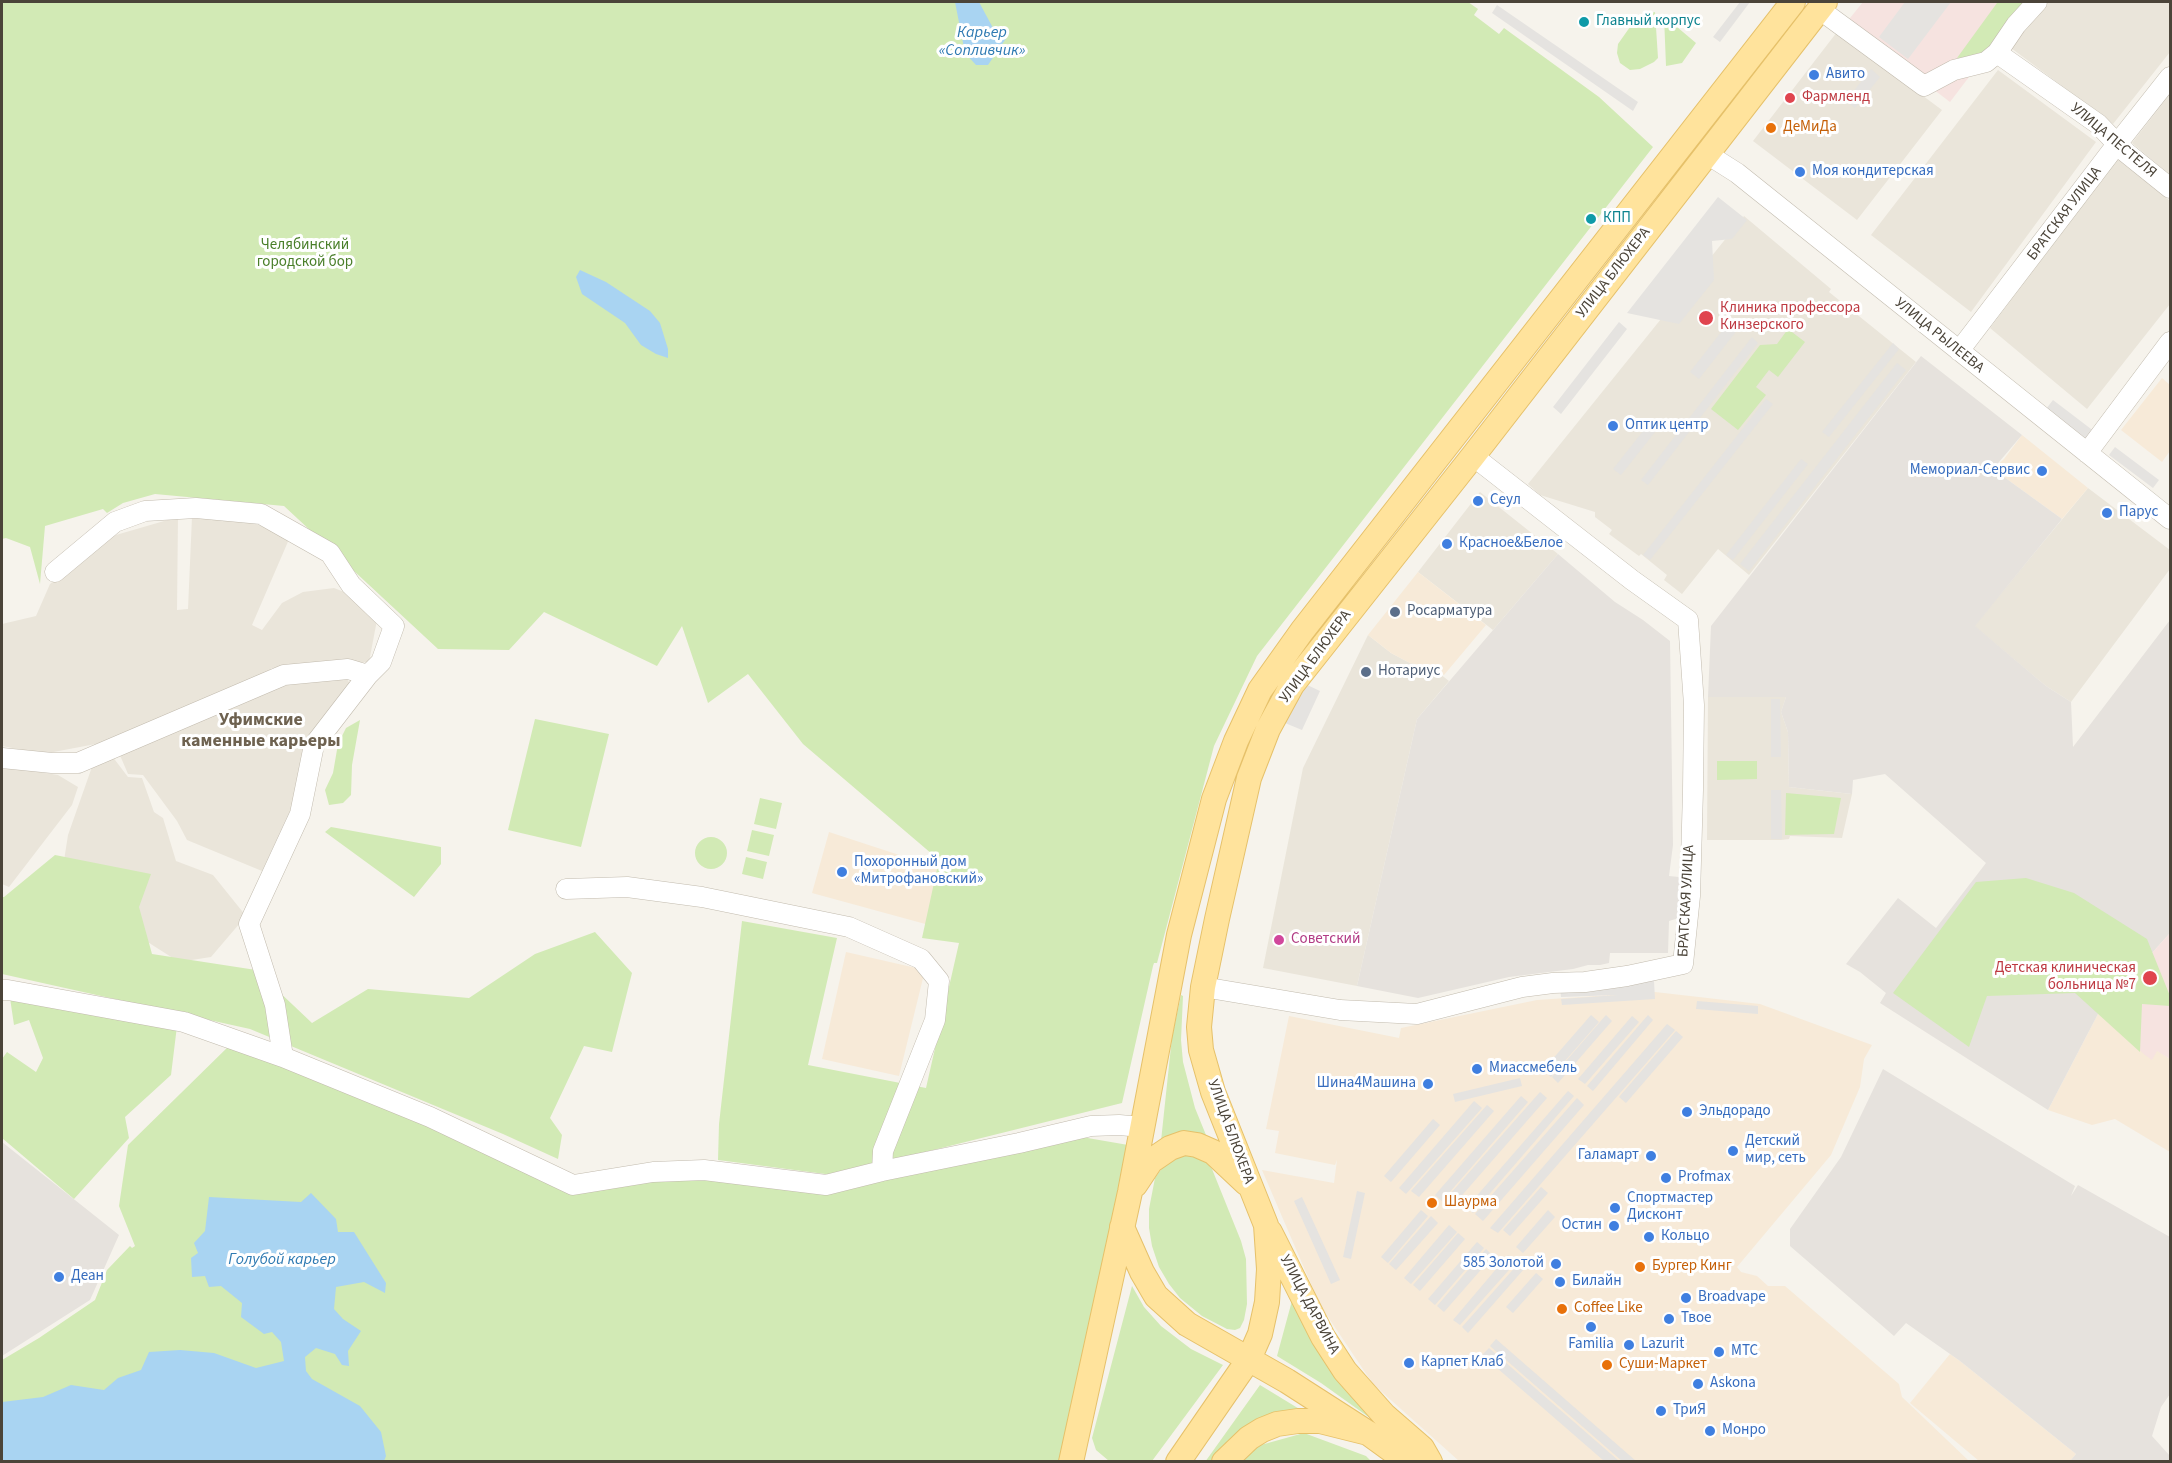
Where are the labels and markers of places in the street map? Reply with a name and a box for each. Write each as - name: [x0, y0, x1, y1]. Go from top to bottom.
- place label: Главный корпус: [1596, 13, 1701, 31]
- marker: Главный корпус: [1577, 15, 1591, 29]
- place label: Авито: [1826, 66, 1865, 84]
- marker: Авито: [1807, 68, 1821, 82]
- place label: Фармленд: [1802, 89, 1870, 107]
- marker: Фармленд: [1783, 91, 1797, 105]
- place label: ДеМиДа: [1783, 119, 1837, 137]
- marker: ДеМиДа: [1764, 121, 1778, 135]
- place label: Моя кондитерская: [1812, 163, 1934, 181]
- marker: Моя кондитерская: [1793, 165, 1807, 179]
- place label: КПП: [1603, 210, 1631, 228]
- marker: КПП: [1584, 212, 1598, 226]
- place label: Клиника профессора Кинзерского: [1720, 300, 1860, 335]
- marker: Клиника профессора Кинзерского: [1697, 309, 1715, 327]
- place label: Оптик центр: [1625, 417, 1709, 435]
- marker: Оптик центр: [1606, 419, 1620, 433]
- place label: Мемориал-Сервис: [1910, 462, 2030, 480]
- marker: Мемориал-Сервис: [2035, 464, 2049, 478]
- place label: Сеул: [1490, 492, 1521, 510]
- marker: Сеул: [1471, 494, 1485, 508]
- place label: Парус: [2119, 504, 2158, 522]
- marker: Парус: [2100, 506, 2114, 520]
- place label: Красное&Белое: [1459, 535, 1563, 553]
- marker: Красное&Белое: [1440, 537, 1454, 551]
- place label: Росарматура: [1407, 603, 1492, 621]
- marker: Росарматура: [1388, 605, 1402, 619]
- place label: Нотариус: [1378, 663, 1440, 681]
- marker: Нотариус: [1359, 665, 1373, 679]
- place label: Похоронный дом «Митрофановский»: [854, 854, 983, 889]
- marker: Похоронный дом «Митрофановский»: [835, 865, 849, 879]
- place label: Советский: [1291, 931, 1361, 949]
- marker: Советский: [1272, 933, 1286, 947]
- place label: Детская клиническая больница №7: [1995, 960, 2136, 995]
- marker: Детская клиническая больница №7: [2141, 969, 2159, 987]
- place label: Миассмебель: [1489, 1060, 1577, 1078]
- marker: Миассмебель: [1470, 1062, 1484, 1076]
- place label: Шина4Машина: [1317, 1075, 1416, 1093]
- marker: Шина4Машина: [1421, 1077, 1435, 1091]
- place label: Эльдорадо: [1699, 1103, 1771, 1121]
- marker: Эльдорадо: [1680, 1105, 1694, 1119]
- place label: Детский мир, сеть: [1745, 1133, 1806, 1168]
- marker: Детский мир, сеть: [1726, 1144, 1740, 1158]
- place label: Галамарт: [1578, 1147, 1639, 1165]
- marker: Галамарт: [1644, 1149, 1658, 1163]
- place label: Profmax: [1678, 1169, 1731, 1187]
- marker: Profmax: [1659, 1171, 1673, 1185]
- place label: Спортмастер Дисконт: [1627, 1190, 1713, 1225]
- place label: Шаурма: [1444, 1194, 1497, 1212]
- marker: Шаурма: [1425, 1196, 1439, 1210]
- marker: Спортмастер Дисконт: [1608, 1201, 1622, 1215]
- place label: Остин: [1562, 1217, 1602, 1235]
- marker: Остин: [1607, 1219, 1621, 1233]
- place label: Кольцо: [1661, 1228, 1710, 1246]
- marker: Кольцо: [1642, 1230, 1656, 1244]
- place label: 585 Золотой: [1463, 1255, 1544, 1273]
- marker: 585 Золотой: [1549, 1257, 1563, 1271]
- place label: Бургер Кинг: [1652, 1258, 1732, 1276]
- marker: Бургер Кинг: [1633, 1260, 1647, 1274]
- place label: Деан: [71, 1268, 104, 1286]
- marker: Деан: [52, 1270, 66, 1284]
- place label: Билайн: [1572, 1273, 1622, 1291]
- marker: Билайн: [1553, 1275, 1567, 1289]
- place label: Broadvape: [1698, 1289, 1766, 1307]
- marker: Broadvape: [1679, 1291, 1693, 1305]
- place label: Coffee Like: [1574, 1300, 1643, 1318]
- marker: Coffee Like: [1555, 1302, 1569, 1316]
- place label: Твое: [1681, 1310, 1712, 1328]
- marker: Твое: [1662, 1312, 1676, 1326]
- marker: Familia: [1584, 1320, 1598, 1334]
- place label: Familia: [1568, 1336, 1614, 1354]
- place label: Lazurit: [1641, 1336, 1684, 1354]
- marker: Lazurit: [1622, 1338, 1636, 1352]
- place label: МТС: [1731, 1343, 1758, 1361]
- marker: МТС: [1712, 1345, 1726, 1359]
- place label: Карпет Клаб: [1421, 1354, 1504, 1372]
- marker: Карпет Клаб: [1402, 1356, 1416, 1370]
- place label: Суши-Маркет: [1619, 1356, 1707, 1374]
- marker: Суши-Маркет: [1600, 1358, 1614, 1372]
- place label: Askona: [1710, 1375, 1756, 1393]
- marker: Askona: [1691, 1377, 1705, 1391]
- place label: ТриЯ: [1673, 1402, 1706, 1420]
- marker: ТриЯ: [1654, 1404, 1668, 1418]
- place label: Монро: [1722, 1422, 1766, 1440]
- marker: Монро: [1703, 1424, 1717, 1438]

